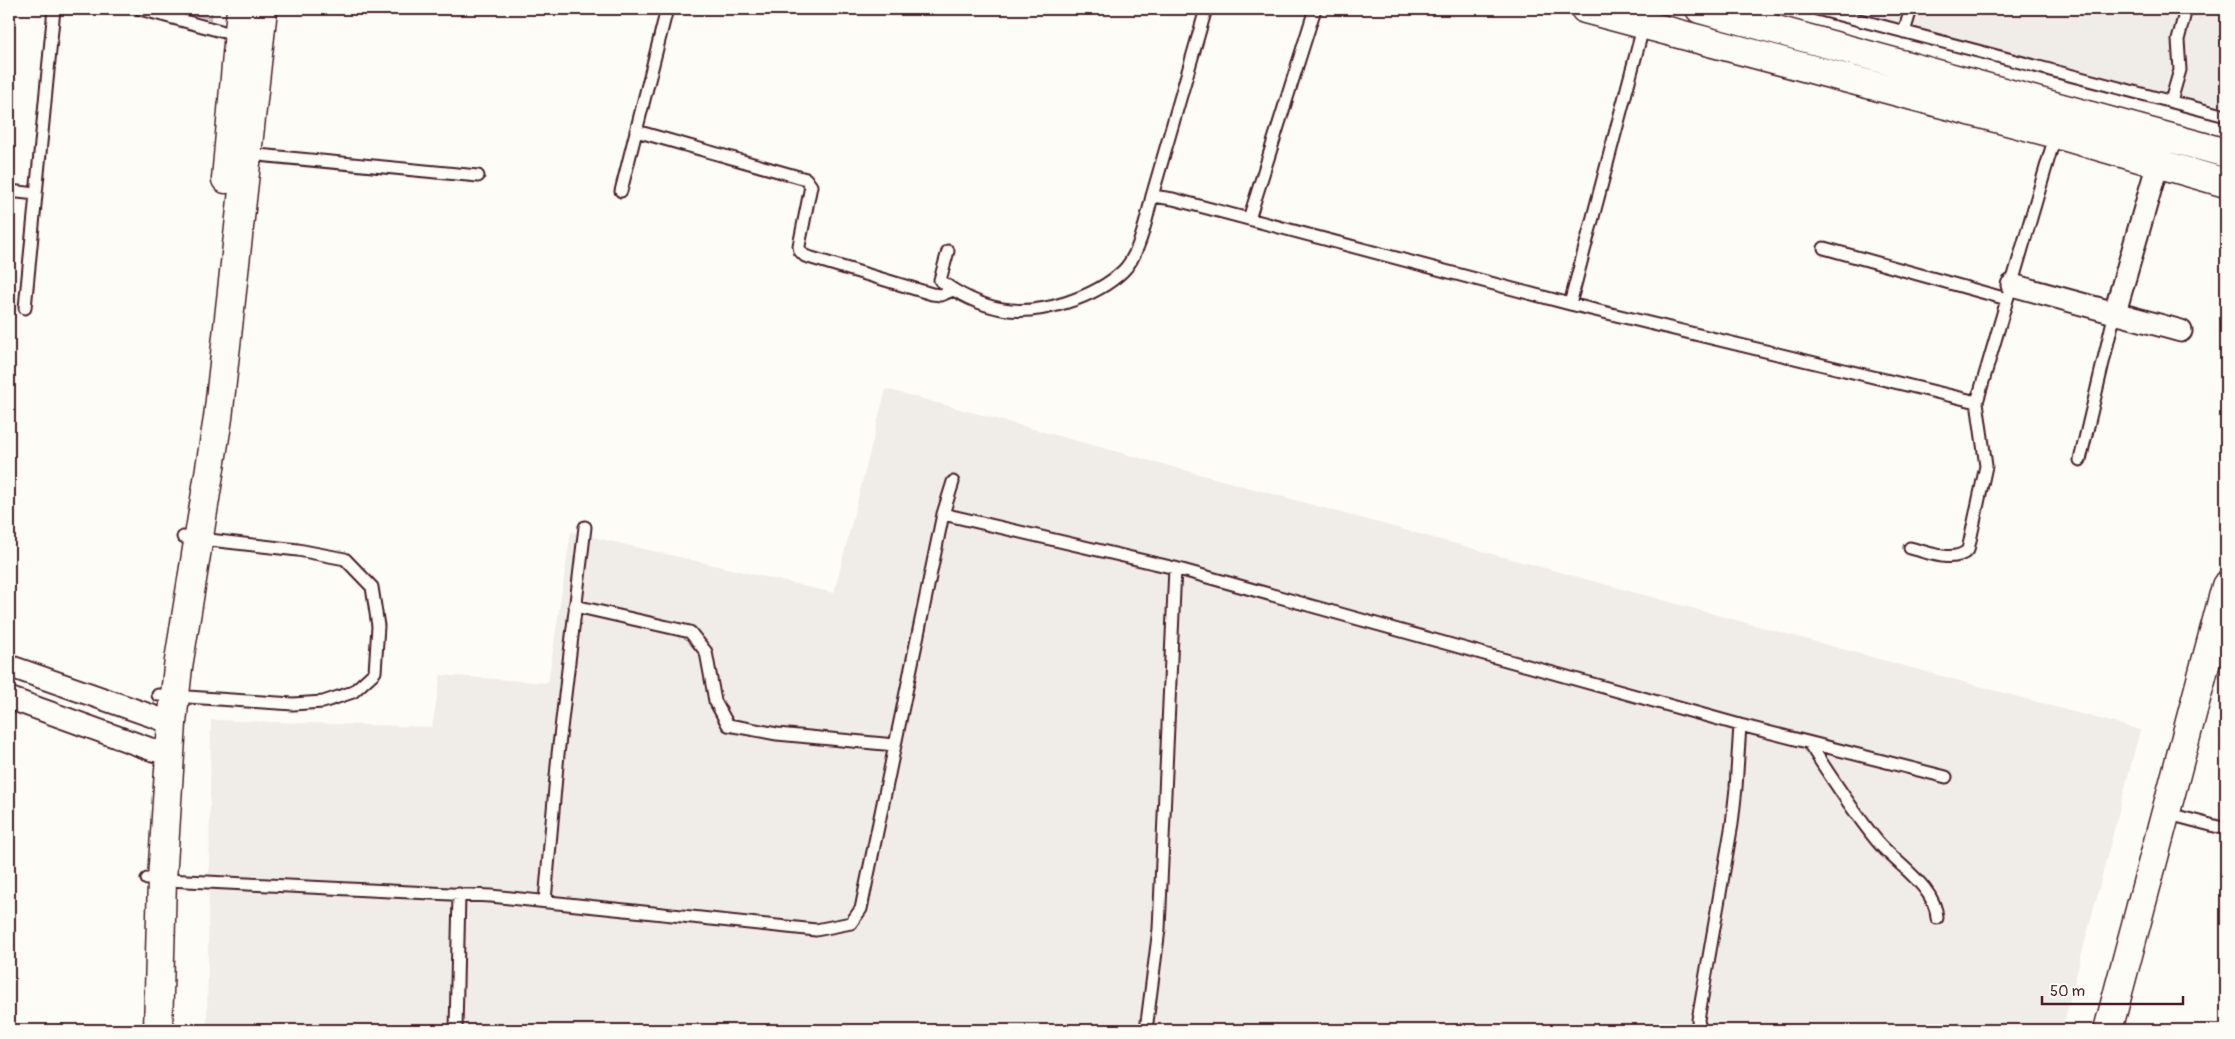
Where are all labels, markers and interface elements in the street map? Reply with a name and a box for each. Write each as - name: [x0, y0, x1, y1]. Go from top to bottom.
- scale bar: [2042, 974, 2184, 1006]
- text: 50 m: [2050, 982, 2085, 1001]

